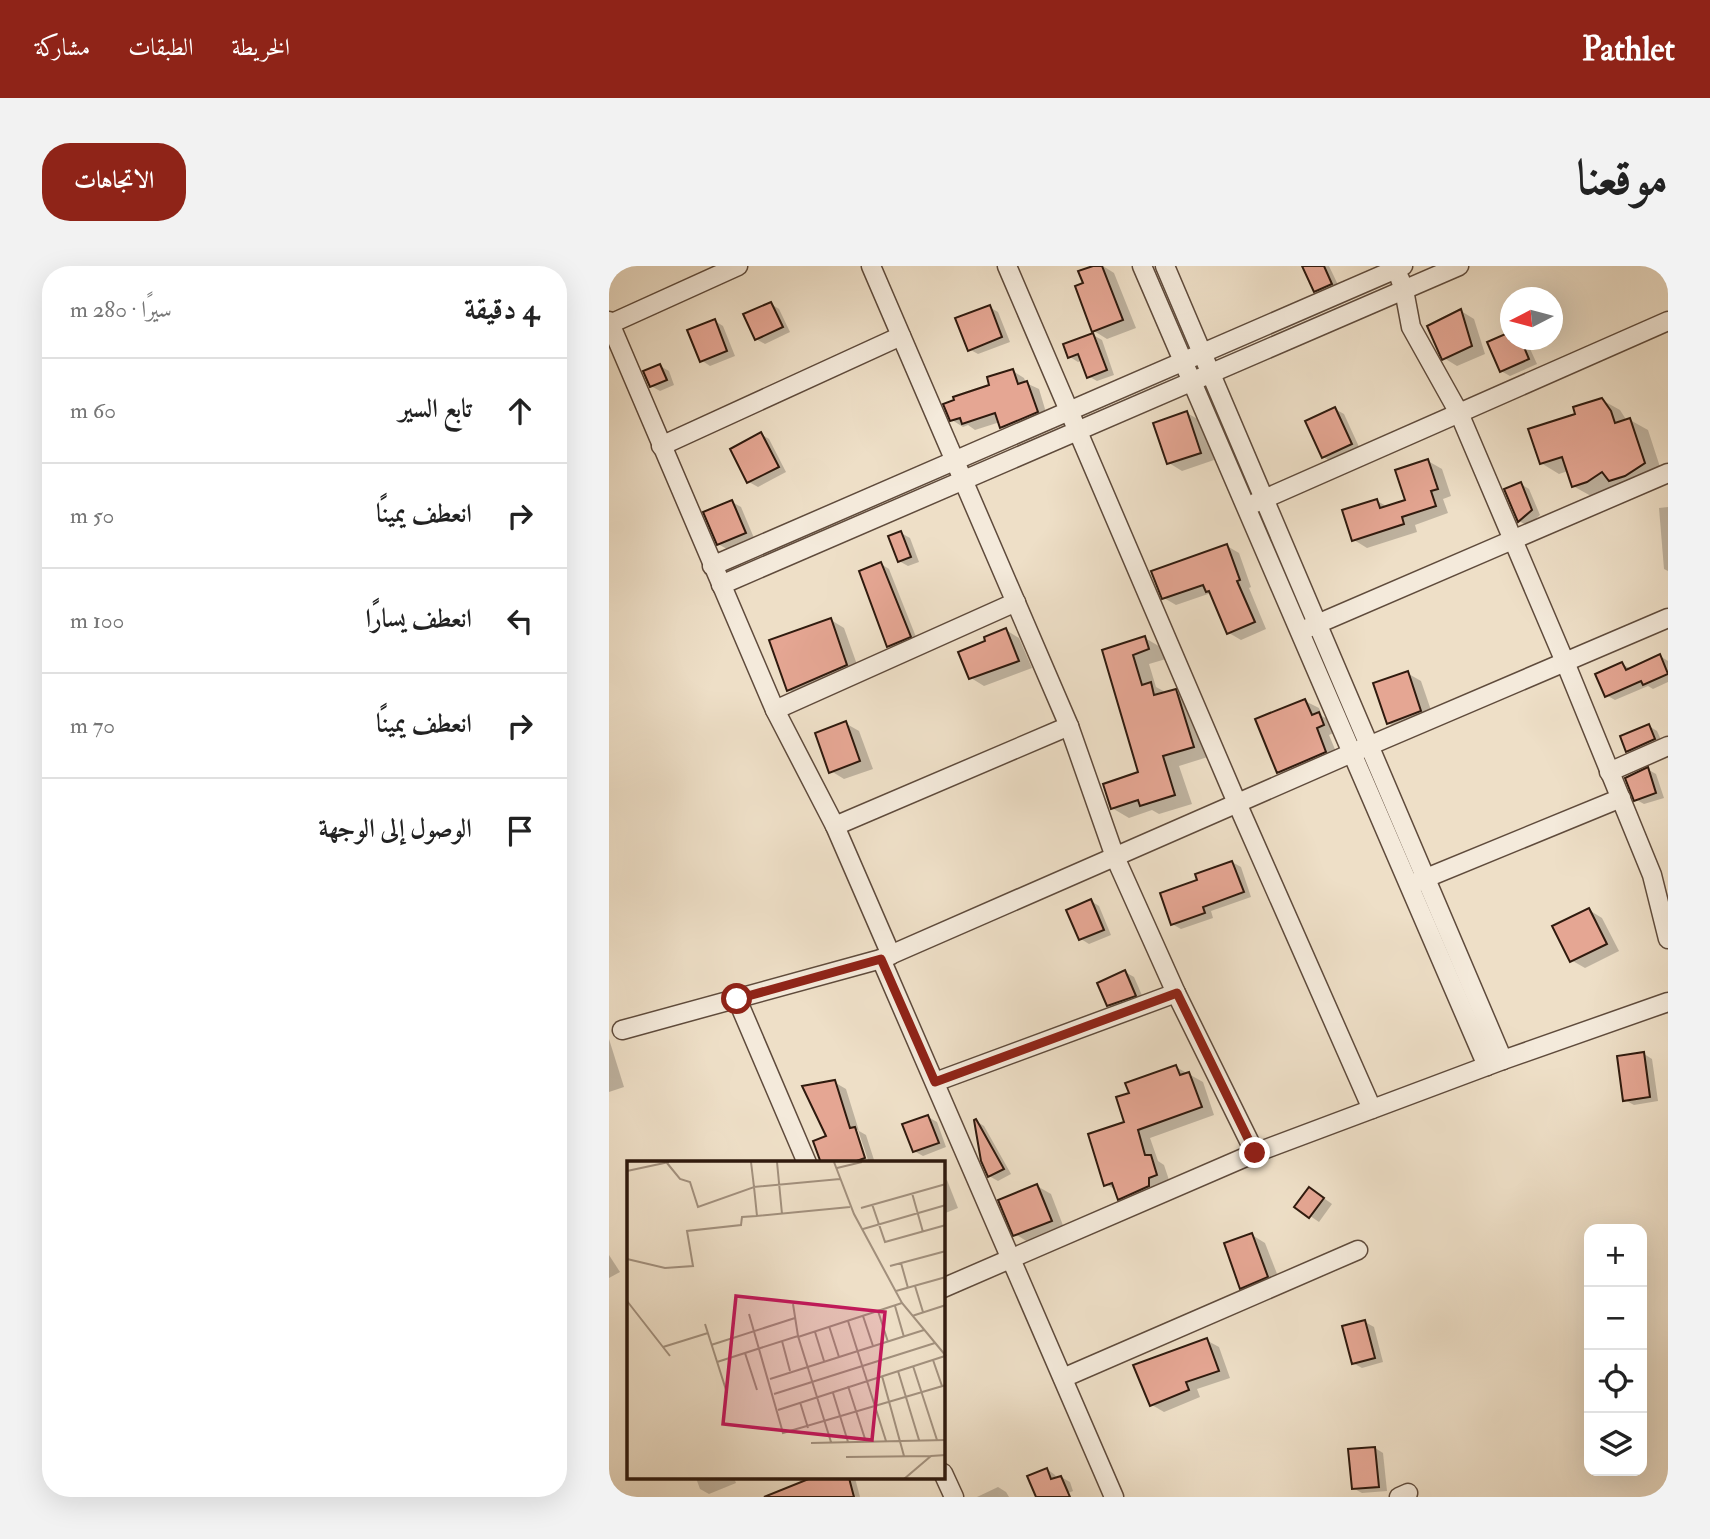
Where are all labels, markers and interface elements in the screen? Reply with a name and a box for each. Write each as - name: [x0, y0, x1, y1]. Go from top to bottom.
- text: Pathlet: [1582, 29, 1675, 70]
- text: مشاركة: [35, 32, 90, 63]
- text: الطبقات: [128, 32, 194, 63]
- text: الخريطة: [232, 32, 290, 63]
- button: الاتجاهات: [42, 143, 186, 221]
- text: موقعنا: [1576, 148, 1668, 209]
- north arrow: [1500, 287, 1563, 350]
- text: 4 دقيقة: [464, 291, 539, 328]
- text: سيرًا · 280 m: [70, 295, 172, 324]
- icon: ahead: [501, 392, 539, 430]
- text: تابع السير: [399, 393, 472, 425]
- text: 60 m: [70, 396, 116, 425]
- icon: right: [501, 497, 539, 535]
- text: انعطف يمينًا: [376, 498, 472, 530]
- text: 50 m: [70, 501, 114, 530]
- icon: left: [501, 602, 539, 640]
- text: انعطف يسارًا: [366, 603, 472, 635]
- text: 100 m: [70, 606, 124, 635]
- icon: right: [501, 707, 539, 745]
- text: انعطف يمينًا: [376, 708, 472, 740]
- text: 70 m: [70, 711, 115, 740]
- icon: arrive: [501, 812, 539, 850]
- text: الوصول إلى الوجهة: [319, 813, 472, 845]
- route start: [721, 983, 752, 1014]
- route end: [1239, 1137, 1270, 1168]
- inset map: [627, 1161, 945, 1480]
- map controls: [1584, 1224, 1647, 1476]
- button: +: [1584, 1224, 1647, 1287]
- button: −: [1584, 1287, 1647, 1350]
- button: locate: [1584, 1350, 1647, 1413]
- button: layers: [1584, 1413, 1647, 1476]

